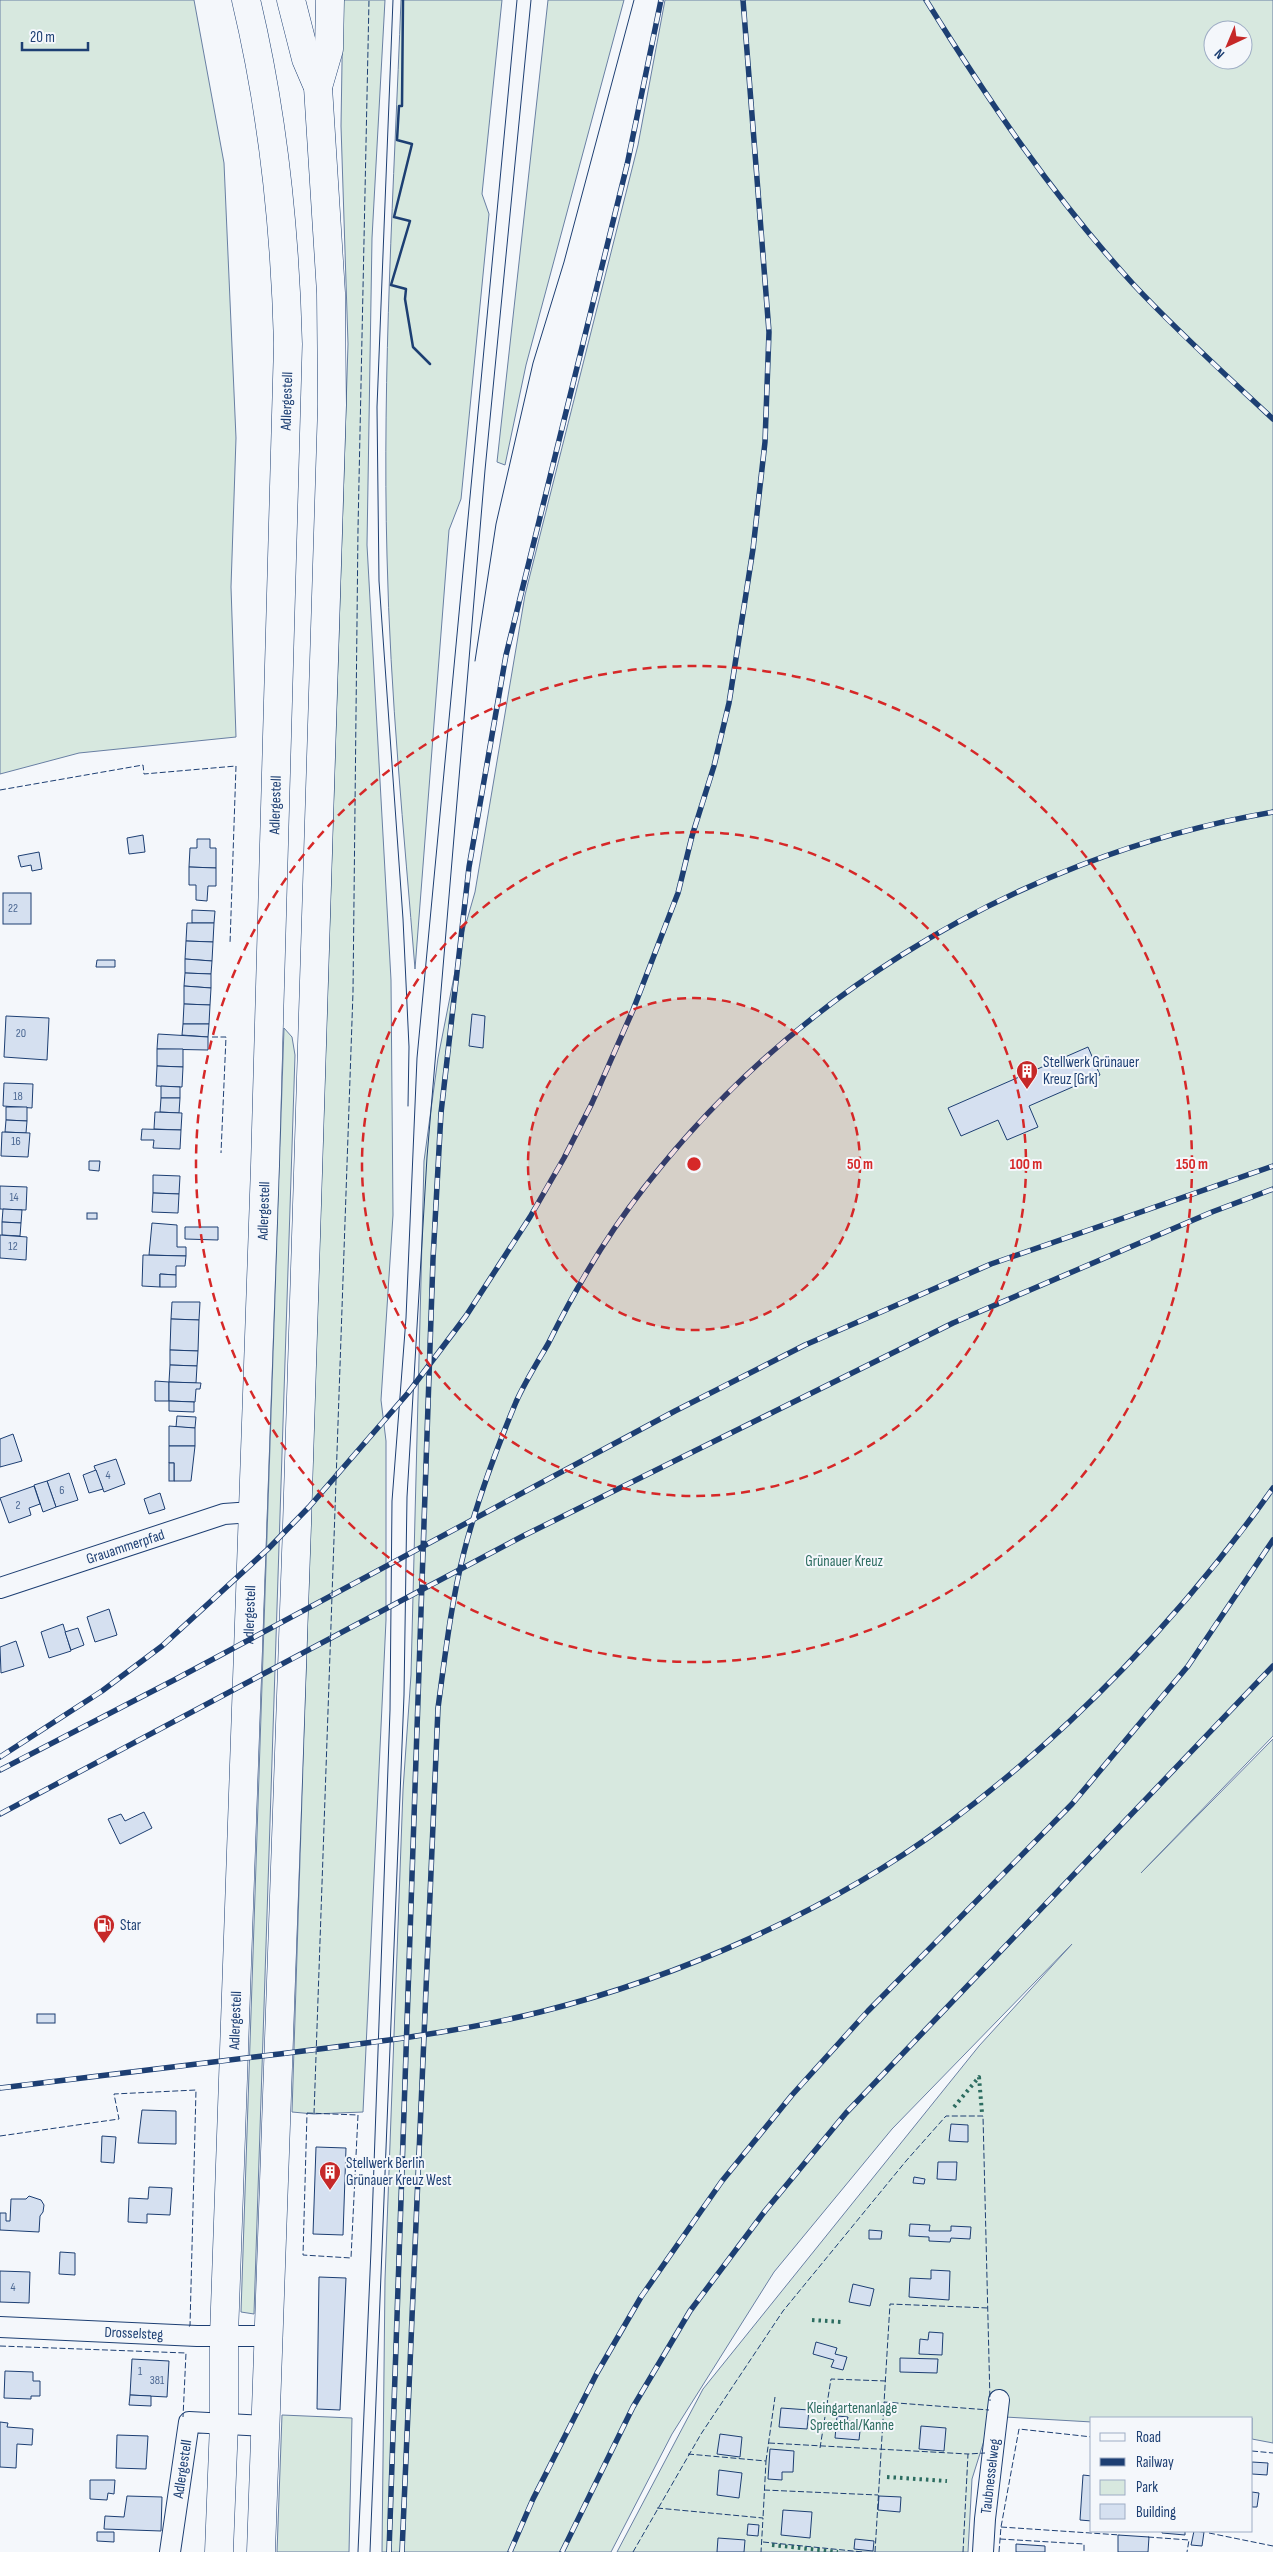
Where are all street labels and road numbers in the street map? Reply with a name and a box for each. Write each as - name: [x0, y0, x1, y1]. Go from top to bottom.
- street label: Adlergestell: [277, 372, 297, 432]
- street label: Adlergestell: [265, 775, 286, 836]
- street label: Adlergestell: [253, 1181, 274, 1241]
- street label: Grauammerpfad: [84, 1525, 167, 1569]
- street label: Adlergestell: [239, 1585, 260, 1645]
- street label: Adlergestell: [225, 1991, 246, 2051]
- street label: Drosselsteg: [104, 2323, 164, 2344]
- street label: Taubnesselweg: [977, 2438, 1004, 2515]
- street label: Adlergestell: [169, 2439, 196, 2500]

